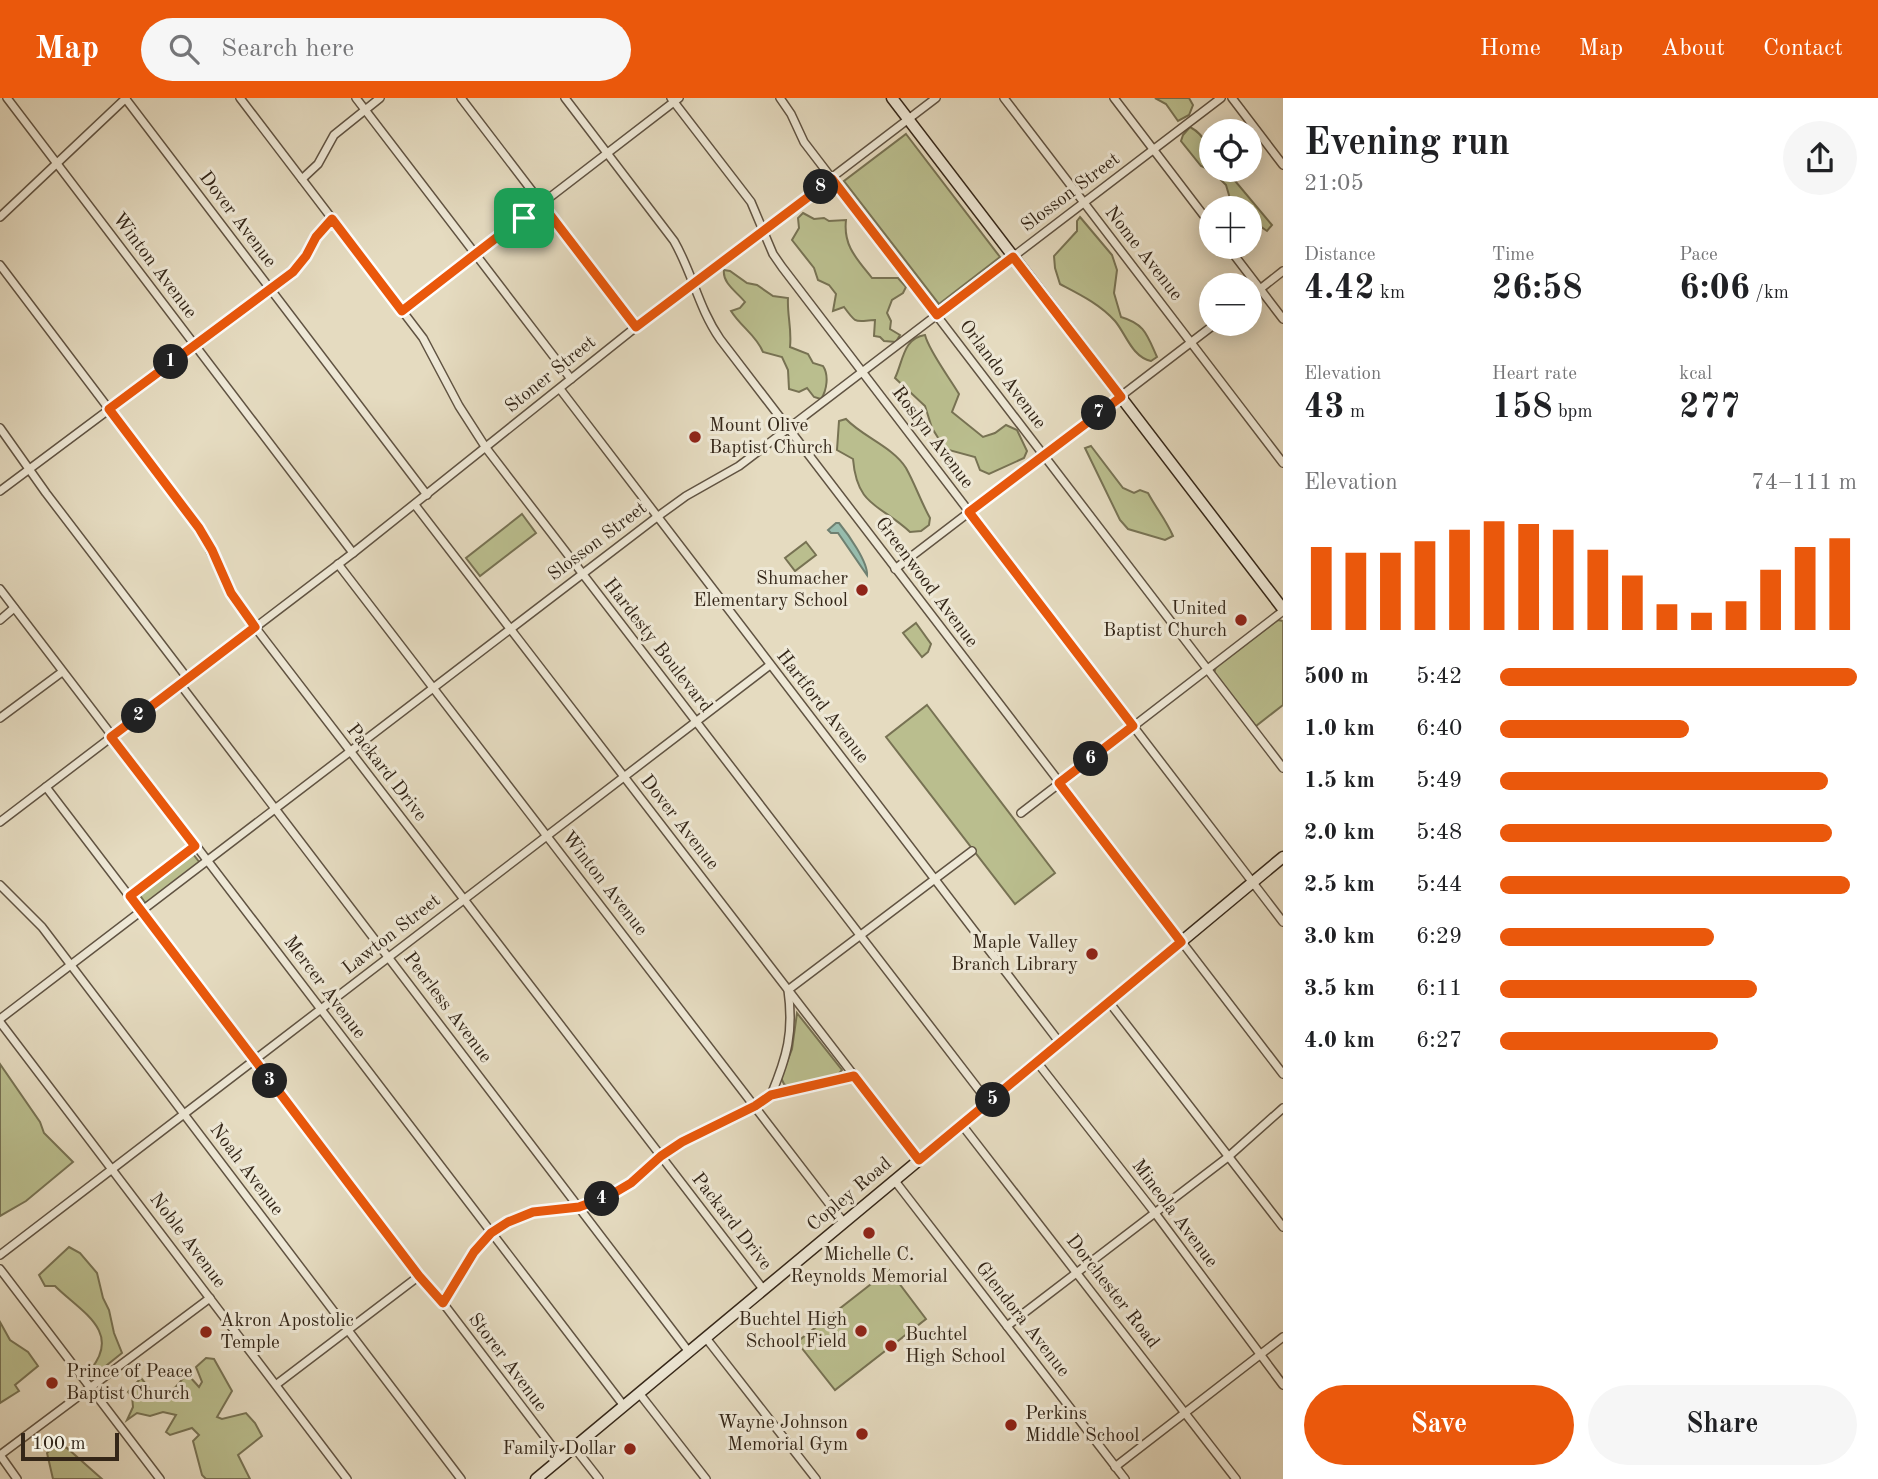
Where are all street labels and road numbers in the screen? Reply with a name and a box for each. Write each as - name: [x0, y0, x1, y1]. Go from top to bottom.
- street label: Slosson Street: [1018, 150, 1124, 236]
- street label: Dover Avenue: [195, 168, 279, 272]
- street label: Nome Avenue: [1101, 203, 1185, 305]
- street label: Winton Avenue: [108, 210, 200, 322]
- street label: Orlando Avenue: [955, 317, 1049, 433]
- street label: Stoner Street: [502, 333, 600, 417]
- street label: Roslyn Avenue: [888, 383, 976, 493]
- street label: Slosson Street: [545, 499, 651, 585]
- street label: Greenwood Avenue: [871, 514, 981, 652]
- street label: Hardesty Boulevard: [599, 575, 715, 717]
- street label: Hartford Avenue: [772, 647, 872, 767]
- street label: Packard Drive: [342, 721, 430, 825]
- street label: Dover Avenue: [636, 772, 722, 874]
- street label: Winton Avenue: [557, 828, 651, 940]
- street label: Lawton Street: [339, 891, 445, 979]
- street label: Mercer Avenue: [279, 933, 369, 1043]
- street label: Peerless Avenue: [399, 949, 495, 1067]
- street label: Noah Avenue: [205, 1121, 287, 1219]
- street label: Copley Road: [804, 1154, 896, 1236]
- street label: Mineola Avenue: [1127, 1157, 1221, 1271]
- street label: Packard Drive: [687, 1170, 775, 1274]
- street label: Noble Avenue: [145, 1190, 229, 1292]
- street label: Dorchester Road: [1062, 1232, 1162, 1352]
- street label: Glendora Avenue: [971, 1259, 1073, 1381]
- street label: Storer Avenue: [464, 1310, 550, 1416]

